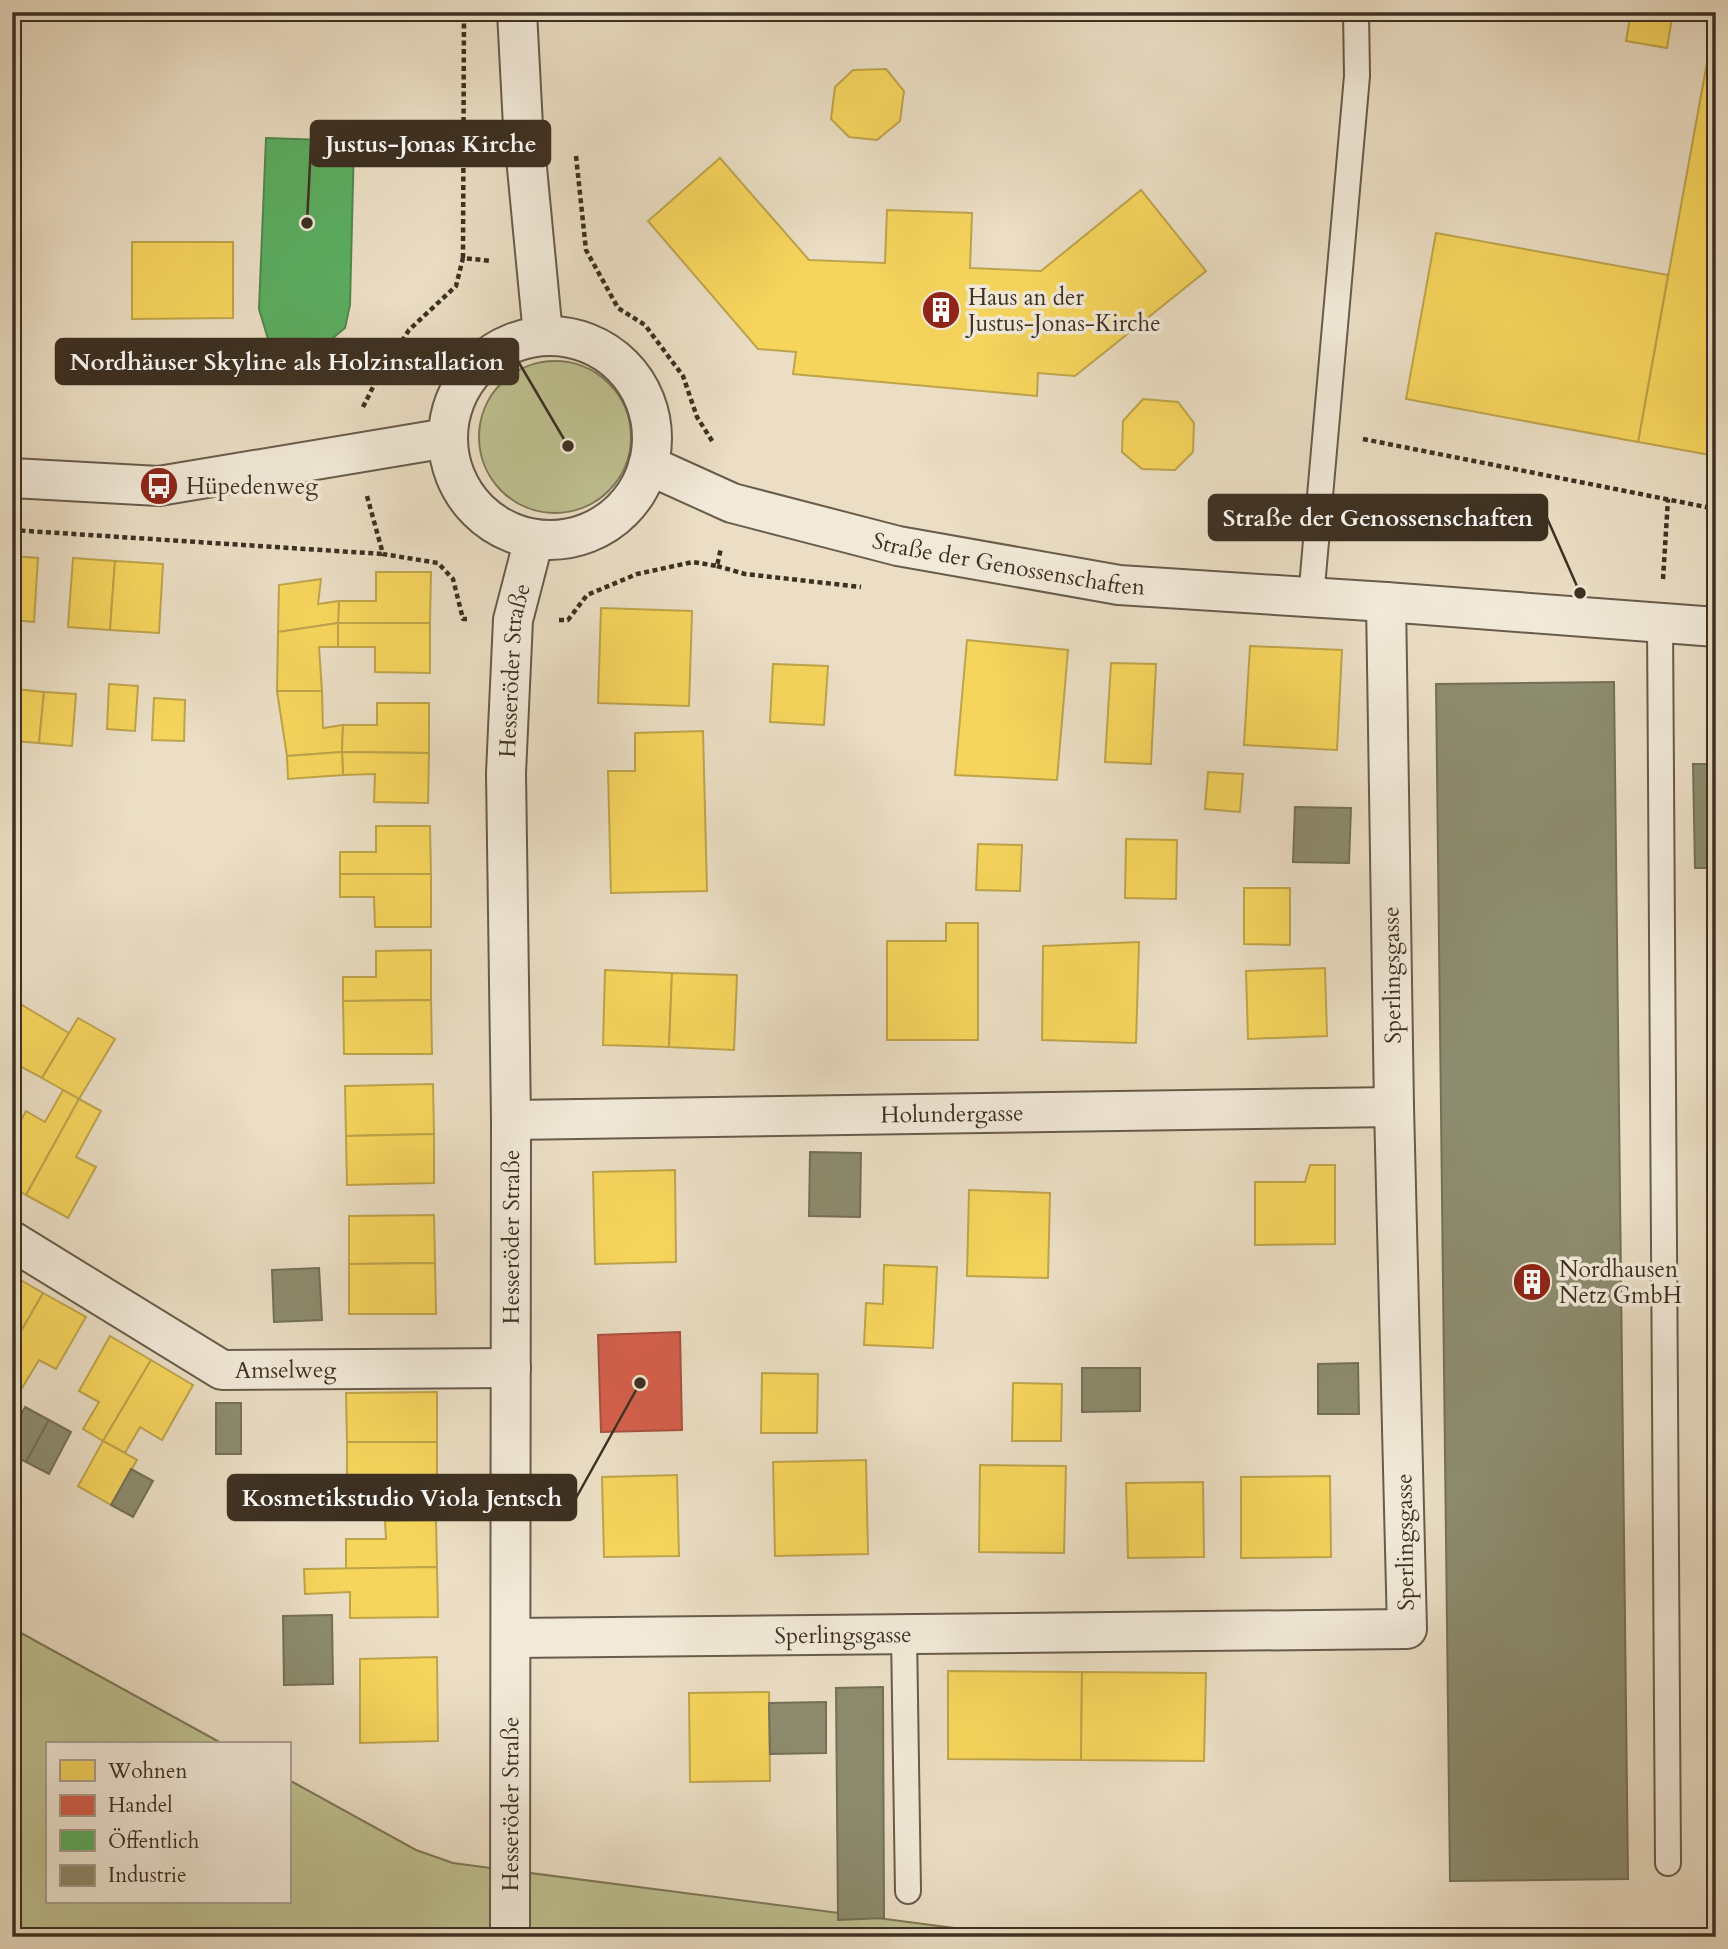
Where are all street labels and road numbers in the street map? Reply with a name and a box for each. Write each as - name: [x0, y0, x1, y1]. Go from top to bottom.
- street label: Straße der Genossenschaften: [869, 524, 1146, 602]
- street label: Hesseröder Straße: [491, 580, 537, 758]
- street label: Sperlingsgasse: [1375, 906, 1409, 1044]
- street label: Holundergasse: [880, 1097, 1024, 1130]
- street label: Hesseröder Straße: [495, 1149, 526, 1325]
- street label: Amselweg: [235, 1354, 337, 1385]
- street label: Sperlingsgasse: [1388, 1473, 1422, 1611]
- street label: Sperlingsgasse: [774, 1618, 912, 1651]
- street label: Hesseröder Straße: [495, 1716, 526, 1892]

